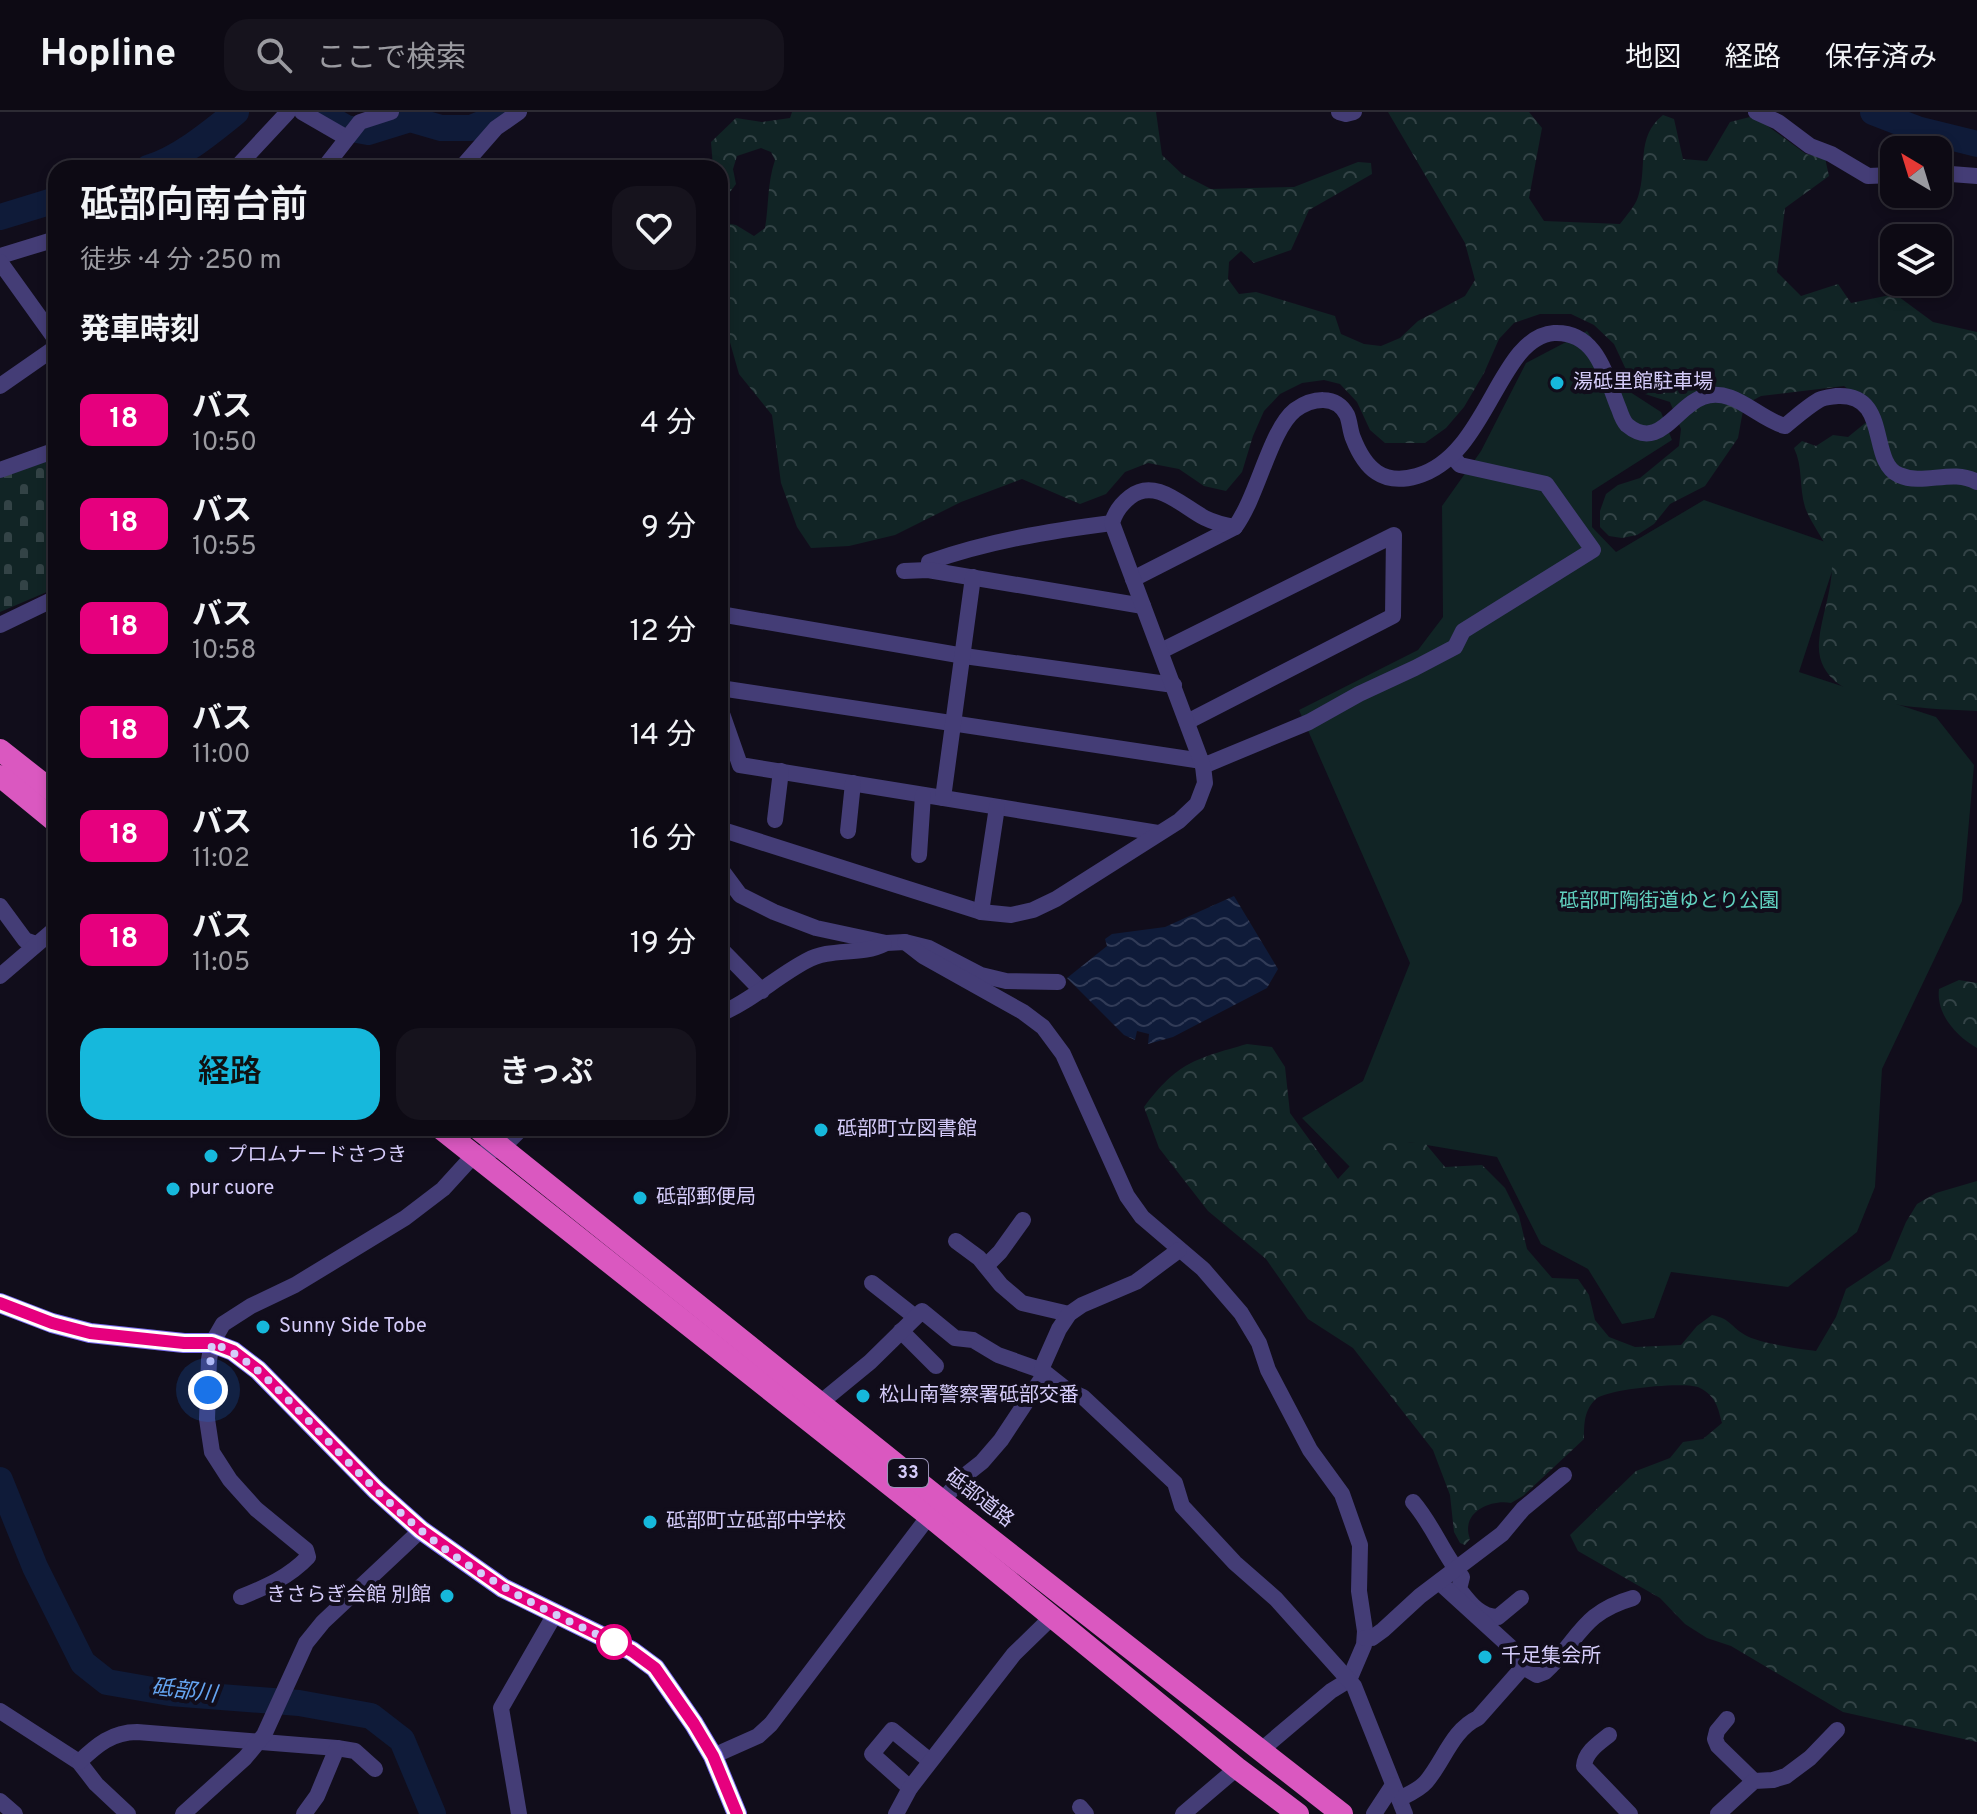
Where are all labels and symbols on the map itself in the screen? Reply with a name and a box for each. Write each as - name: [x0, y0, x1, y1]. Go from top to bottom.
- north arrow: [1880, 136, 1952, 208]
- place label: 湯砥里館駐車場: [1573, 370, 1713, 396]
- marker: 湯砥里館駐車場: [1548, 374, 1566, 392]
- park label: 砥部町陶街道ゆとり公園: [1559, 889, 1779, 915]
- place label: 砥部町立図書館: [837, 1117, 977, 1143]
- marker: 砥部町立図書館: [812, 1121, 830, 1139]
- place label: プロムナードさつき: [227, 1143, 407, 1169]
- marker: プロムナードさつき: [202, 1147, 220, 1165]
- place label: pur cuore: [189, 1176, 274, 1202]
- marker: pur cuore: [164, 1180, 182, 1198]
- place label: 砥部郵便局: [656, 1185, 756, 1211]
- marker: 砥部郵便局: [631, 1189, 649, 1207]
- place label: Sunny Side Tobe: [279, 1314, 427, 1340]
- marker: Sunny Side Tobe: [254, 1318, 272, 1336]
- your location: [188, 1370, 228, 1410]
- place label: 松山南警察署砥部交番: [879, 1383, 1079, 1409]
- marker: 松山南警察署砥部交番: [854, 1387, 872, 1405]
- road number: 33: [888, 1459, 928, 1487]
- street label: 砥部道路: [939, 1464, 1019, 1534]
- place label: 砥部町立砥部中学校: [666, 1509, 846, 1535]
- marker: 砥部町立砥部中学校: [641, 1513, 659, 1531]
- place label: きさらぎ会館 別館: [266, 1583, 431, 1609]
- marker: きさらぎ会館 別館: [438, 1587, 456, 1605]
- unlabelled marker: [597, 1625, 631, 1659]
- place label: 千足集会所: [1501, 1644, 1601, 1670]
- marker: 千足集会所: [1476, 1648, 1494, 1666]
- water label: 砥部川: [150, 1675, 220, 1710]

